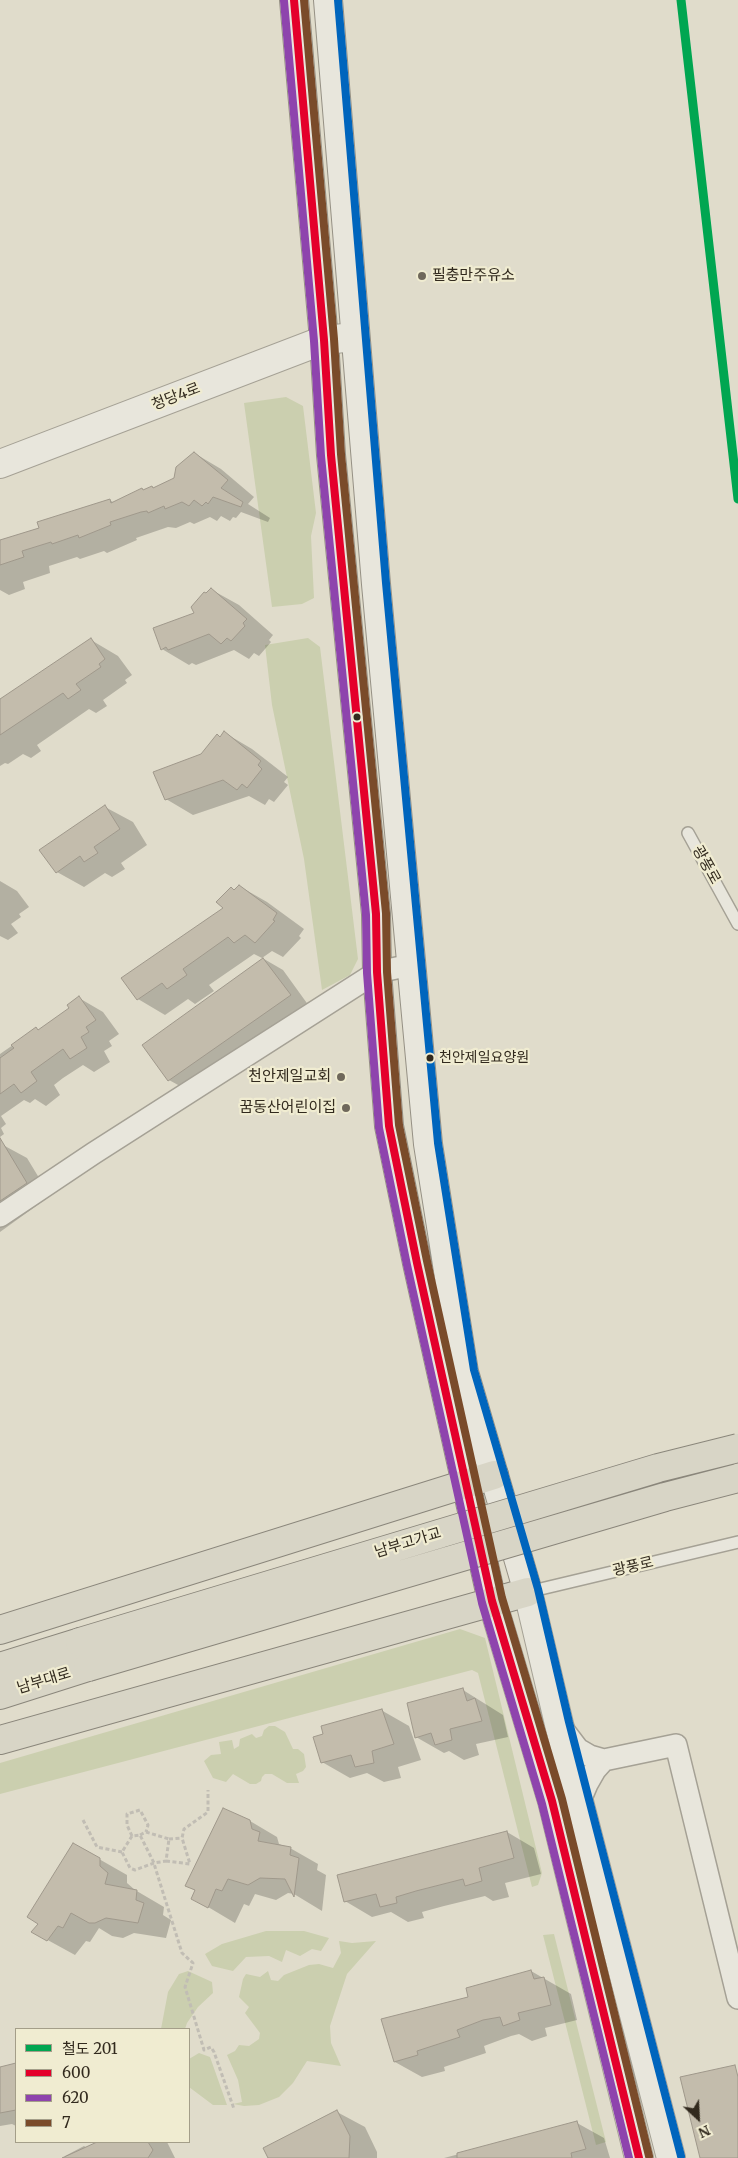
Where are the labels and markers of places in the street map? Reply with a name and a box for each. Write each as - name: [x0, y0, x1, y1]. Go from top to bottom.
- place label: 필충만주유소: [432, 267, 515, 285]
- marker: 필충만주유소: [416, 270, 428, 282]
- unlabelled marker: [352, 712, 362, 722]
- place label: 천안제일요양원: [439, 1050, 529, 1066]
- marker: 천안제일요양원: [425, 1053, 435, 1063]
- place label: 천안제일교회: [248, 1068, 331, 1086]
- marker: 천안제일교회: [335, 1071, 347, 1083]
- place label: 꿈동산어린이집: [239, 1099, 336, 1117]
- marker: 꿈동산어린이집: [340, 1102, 352, 1114]

